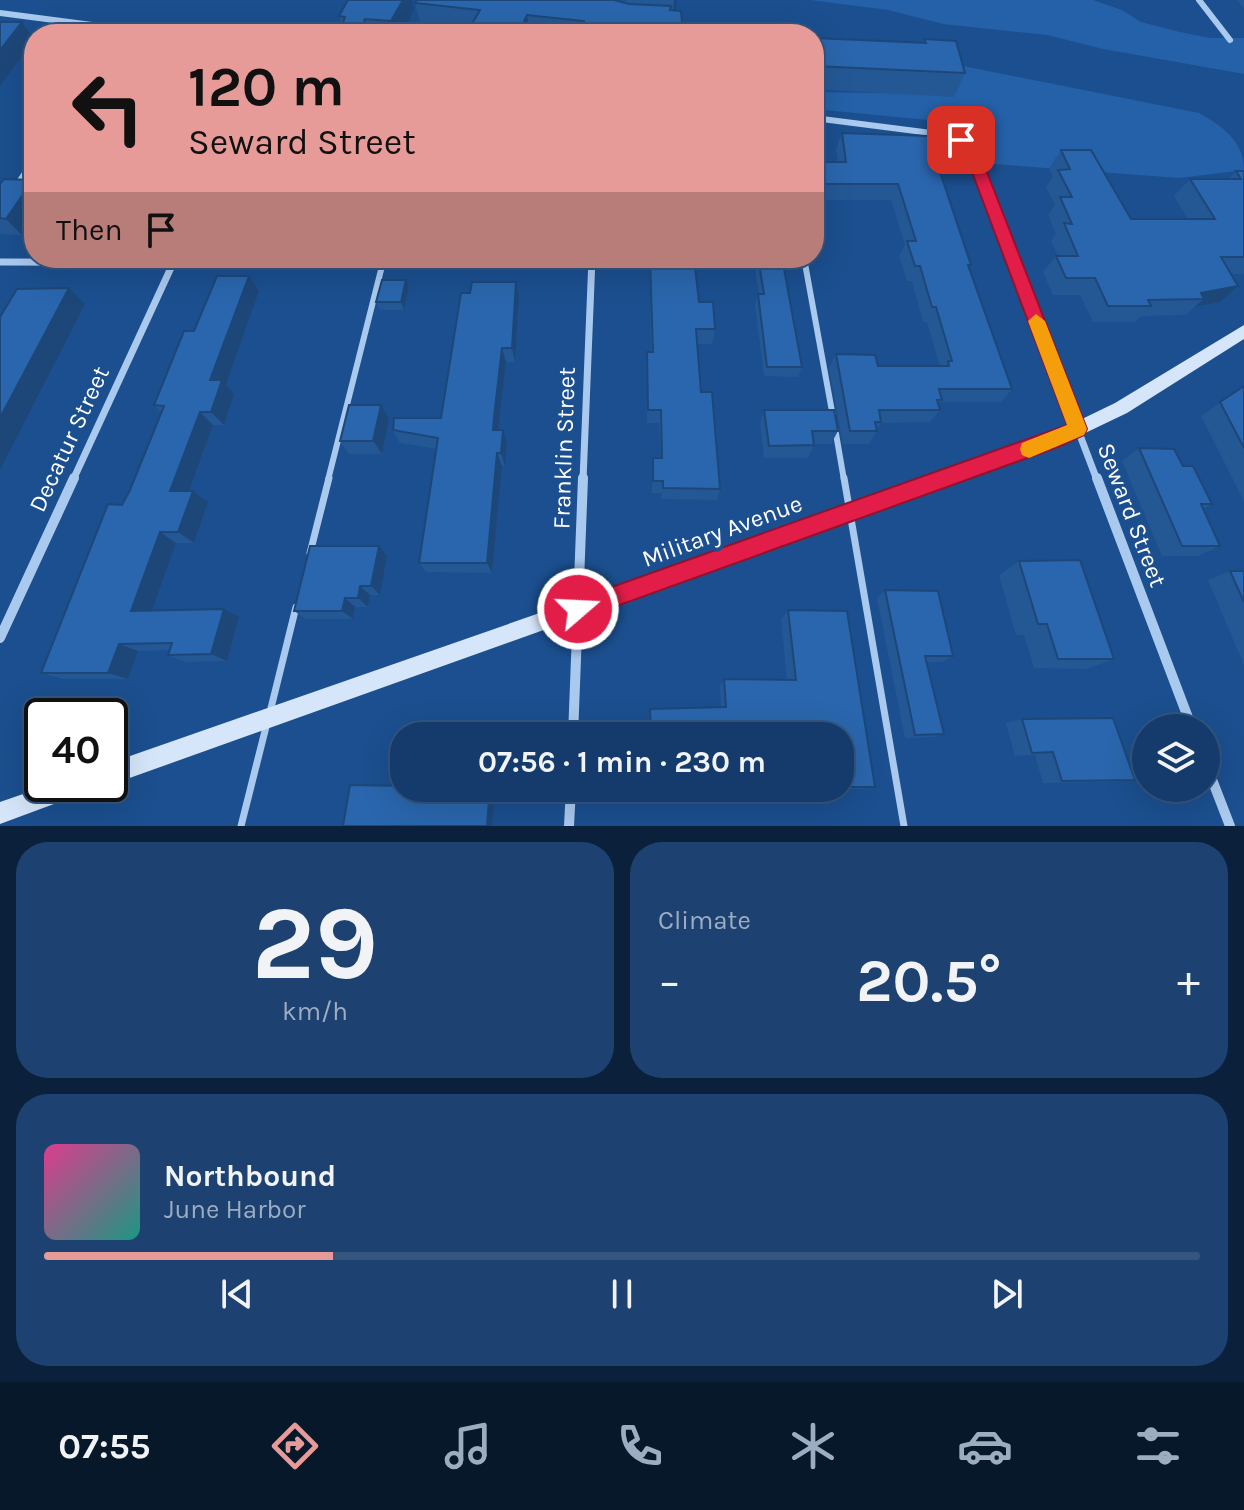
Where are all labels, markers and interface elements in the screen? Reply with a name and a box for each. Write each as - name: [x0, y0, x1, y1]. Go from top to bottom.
- text: 120 m: [188, 54, 345, 119]
- icon: left: [56, 56, 160, 160]
- pin: [927, 106, 995, 174]
- icon: arrive: [939, 118, 983, 162]
- text: Seward Street: [188, 121, 416, 163]
- icon: arrive: [139, 208, 183, 252]
- text: Then: [56, 212, 123, 248]
- street label: Decatur Street: [23, 362, 115, 516]
- street label: Franklin Street: [547, 366, 581, 530]
- street label: Seward Street: [1092, 439, 1172, 591]
- street label: Military Avenue: [638, 489, 806, 573]
- position arrow: [536, 567, 620, 651]
- speed limit sign: 40: [24, 698, 128, 802]
- map controls: [1132, 714, 1220, 802]
- button: layers: [1132, 714, 1220, 802]
- text: 07:56 · 1 min · 230 m: [478, 744, 766, 780]
- text: 29: [252, 883, 378, 1004]
- text: Climate: [658, 905, 751, 936]
- text: 20.5°: [856, 946, 1002, 1016]
- text: −: [658, 956, 681, 1007]
- text: +: [1177, 956, 1200, 1007]
- text: km/h: [282, 996, 348, 1027]
- text: Northbound: [164, 1158, 336, 1194]
- text: June Harbor: [164, 1194, 306, 1225]
- icon: previous: [215, 1272, 259, 1316]
- icon: pause: [600, 1272, 644, 1316]
- icon: next: [985, 1272, 1029, 1316]
- icon: directions: [267, 1418, 323, 1474]
- icon: music: [440, 1418, 496, 1474]
- icon: phone: [612, 1418, 668, 1474]
- icon: climate: [785, 1418, 841, 1474]
- icon: car: [957, 1418, 1013, 1474]
- icon: filters: [1130, 1418, 1186, 1474]
- text: 07:55: [58, 1425, 151, 1467]

